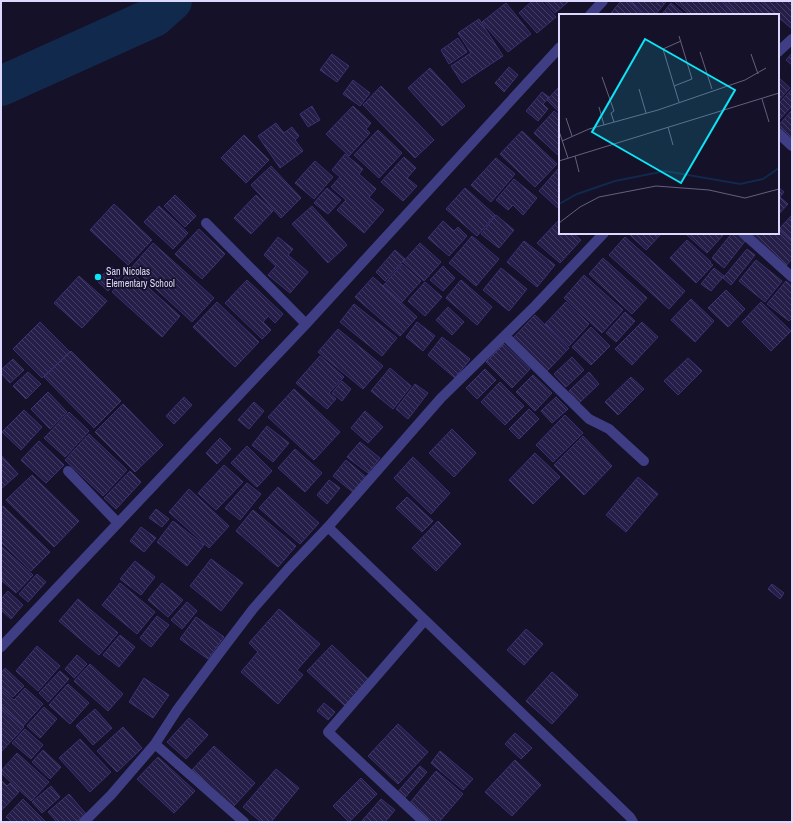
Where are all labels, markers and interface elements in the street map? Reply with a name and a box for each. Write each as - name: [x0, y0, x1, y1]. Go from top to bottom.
- inset map: [559, 14, 779, 234]
- place label: San Nicolas Elementary School: [106, 265, 175, 290]
- marker: San Nicolas Elementary School: [93, 272, 103, 282]

